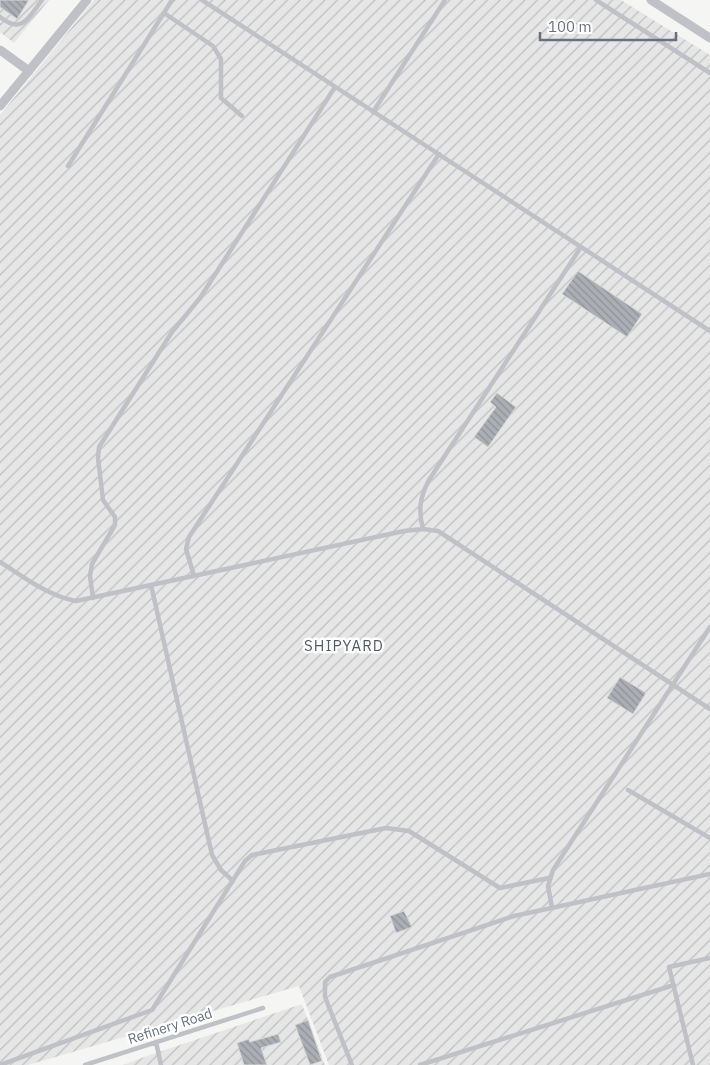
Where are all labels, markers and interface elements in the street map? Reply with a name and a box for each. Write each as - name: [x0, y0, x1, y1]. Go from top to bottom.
- scale bar: [540, 10, 676, 42]
- text: 100 m: [548, 17, 592, 36]
- district label: SHIPYARD: [304, 636, 384, 655]
- street label: Refinery Road: [125, 1004, 215, 1048]

